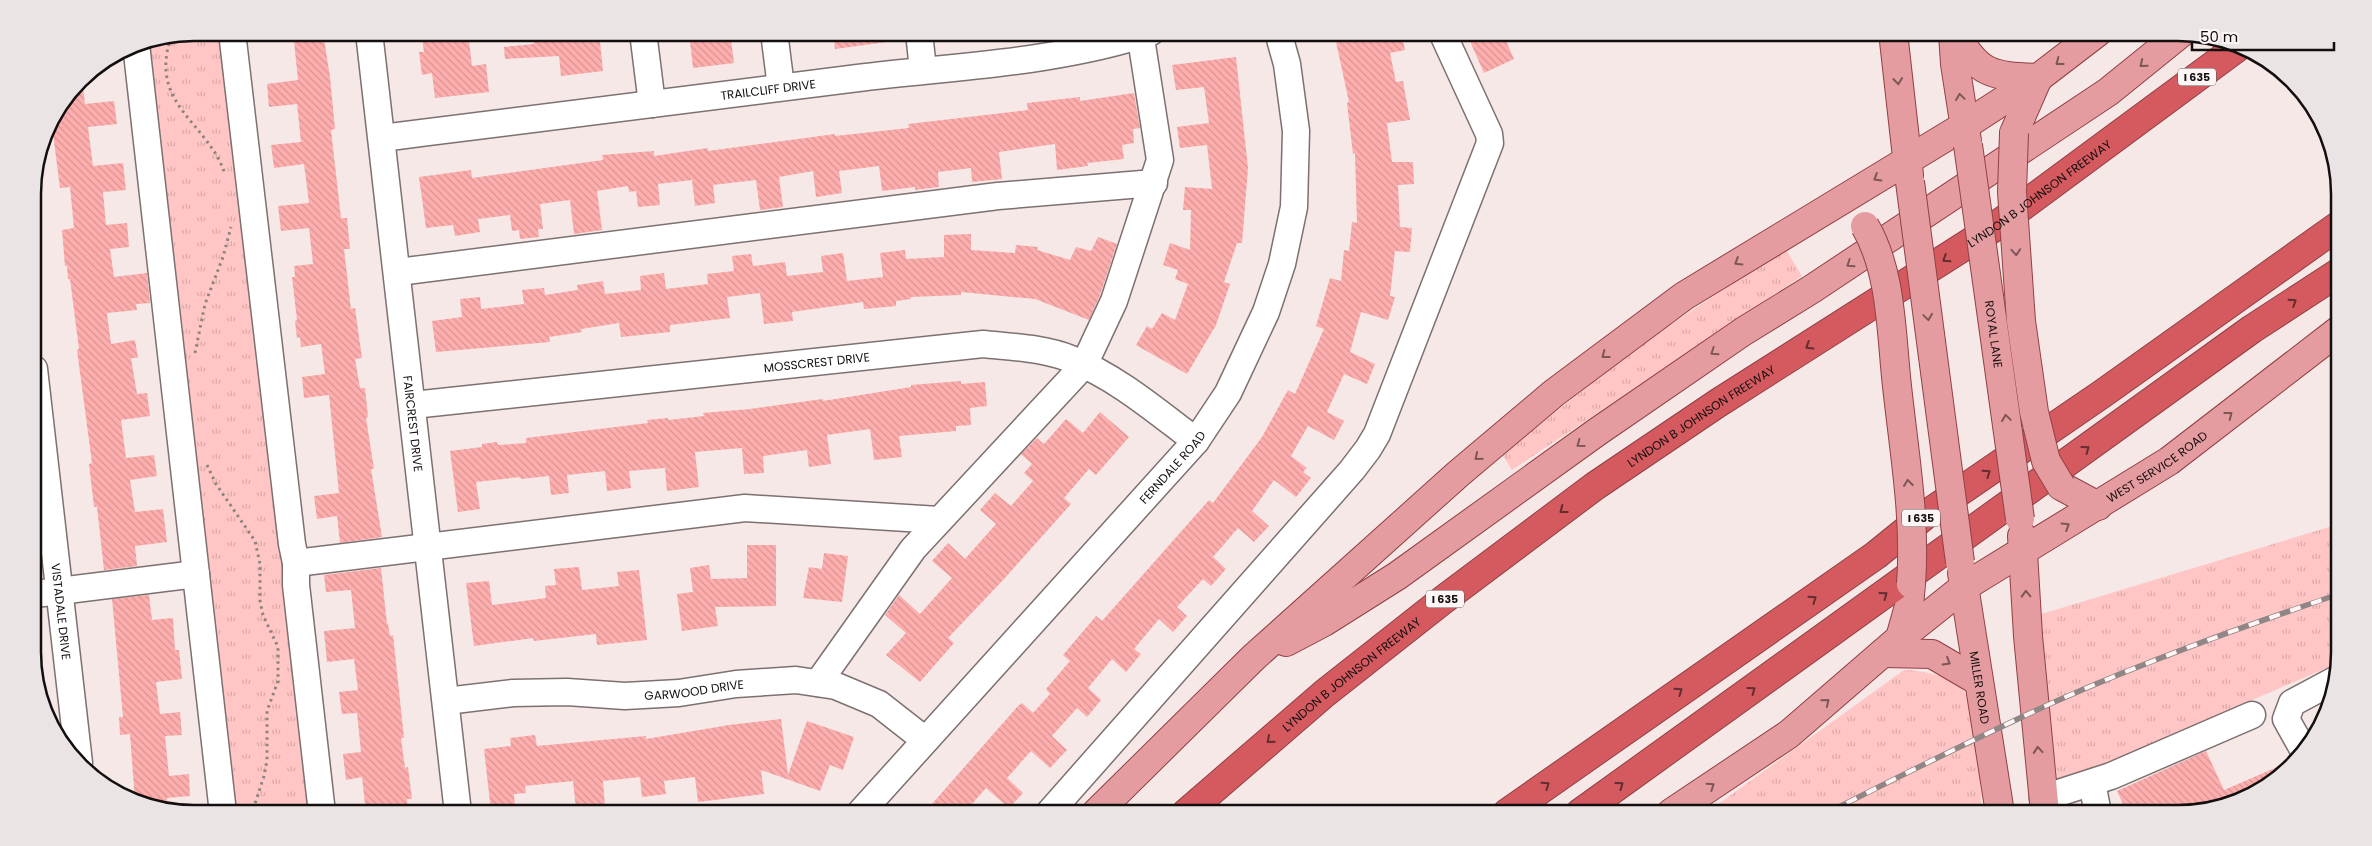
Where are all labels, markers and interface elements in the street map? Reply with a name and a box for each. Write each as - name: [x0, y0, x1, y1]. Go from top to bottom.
- scale bar: [2192, 20, 2334, 52]
- text: 50 m: [2200, 26, 2238, 47]
- one-way arrow: [2055, 56, 2065, 65]
- one-way arrow: [2140, 58, 2149, 66]
- road number: I 635: [2178, 68, 2216, 86]
- street label: TRAILCLIFF DRIVE: [719, 75, 817, 103]
- one-way arrow: [1892, 77, 1903, 85]
- one-way arrow: [1955, 92, 1965, 101]
- street label: LYNDON B JOHNSON FREEWAY: [1964, 135, 2114, 251]
- one-way arrow: [1874, 171, 1883, 181]
- one-way arrow: [2010, 248, 2021, 256]
- one-way arrow: [1942, 252, 1951, 262]
- one-way arrow: [1735, 256, 1744, 266]
- one-way arrow: [1846, 258, 1856, 267]
- street label: ROYAL LANE: [1981, 299, 2007, 369]
- one-way arrow: [2288, 299, 2297, 309]
- one-way arrow: [1922, 313, 1932, 321]
- one-way arrow: [1805, 340, 1814, 349]
- one-way arrow: [1710, 346, 1719, 355]
- street label: MOSSCREST DRIVE: [763, 348, 870, 376]
- one-way arrow: [1601, 349, 1611, 358]
- street label: LYNDON B JOHNSON FREEWAY: [1624, 361, 1778, 471]
- street label: FAIRCREST DRIVE: [400, 374, 428, 473]
- one-way arrow: [2223, 412, 2232, 420]
- one-way arrow: [2001, 414, 2012, 422]
- street label: WEST SERVICE ROAD: [2103, 426, 2211, 506]
- street label: FERNDALE ROAD: [1135, 427, 1209, 507]
- one-way arrow: [1576, 438, 1586, 447]
- one-way arrow: [2081, 446, 2090, 455]
- one-way arrow: [1475, 451, 1484, 460]
- one-way arrow: [1981, 470, 1991, 479]
- one-way arrow: [1903, 479, 1914, 487]
- one-way arrow: [1560, 505, 1569, 513]
- road number: I 635: [1902, 509, 1940, 526]
- one-way arrow: [2060, 523, 2069, 532]
- street label: VISTADALE DRIVE: [48, 562, 76, 661]
- road number: I 635: [1426, 590, 1464, 608]
- one-way arrow: [2021, 590, 2031, 598]
- one-way arrow: [1878, 592, 1888, 601]
- one-way arrow: [1807, 596, 1816, 605]
- street label: LYNDON B JOHNSON FREEWAY: [1278, 612, 1424, 735]
- street label: MILLER ROAD: [1966, 650, 1994, 725]
- one-way arrow: [1941, 656, 1950, 666]
- street label: GARWOOD DRIVE: [644, 675, 744, 703]
- one-way arrow: [1746, 687, 1756, 696]
- one-way arrow: [1673, 688, 1683, 697]
- one-way arrow: [1820, 699, 1829, 708]
- one-way arrow: [1267, 735, 1276, 744]
- one-way arrow: [2033, 745, 2044, 753]
- one-way arrow: [1540, 782, 1550, 791]
- one-way arrow: [1614, 782, 1624, 791]
- one-way arrow: [1705, 783, 1715, 792]

